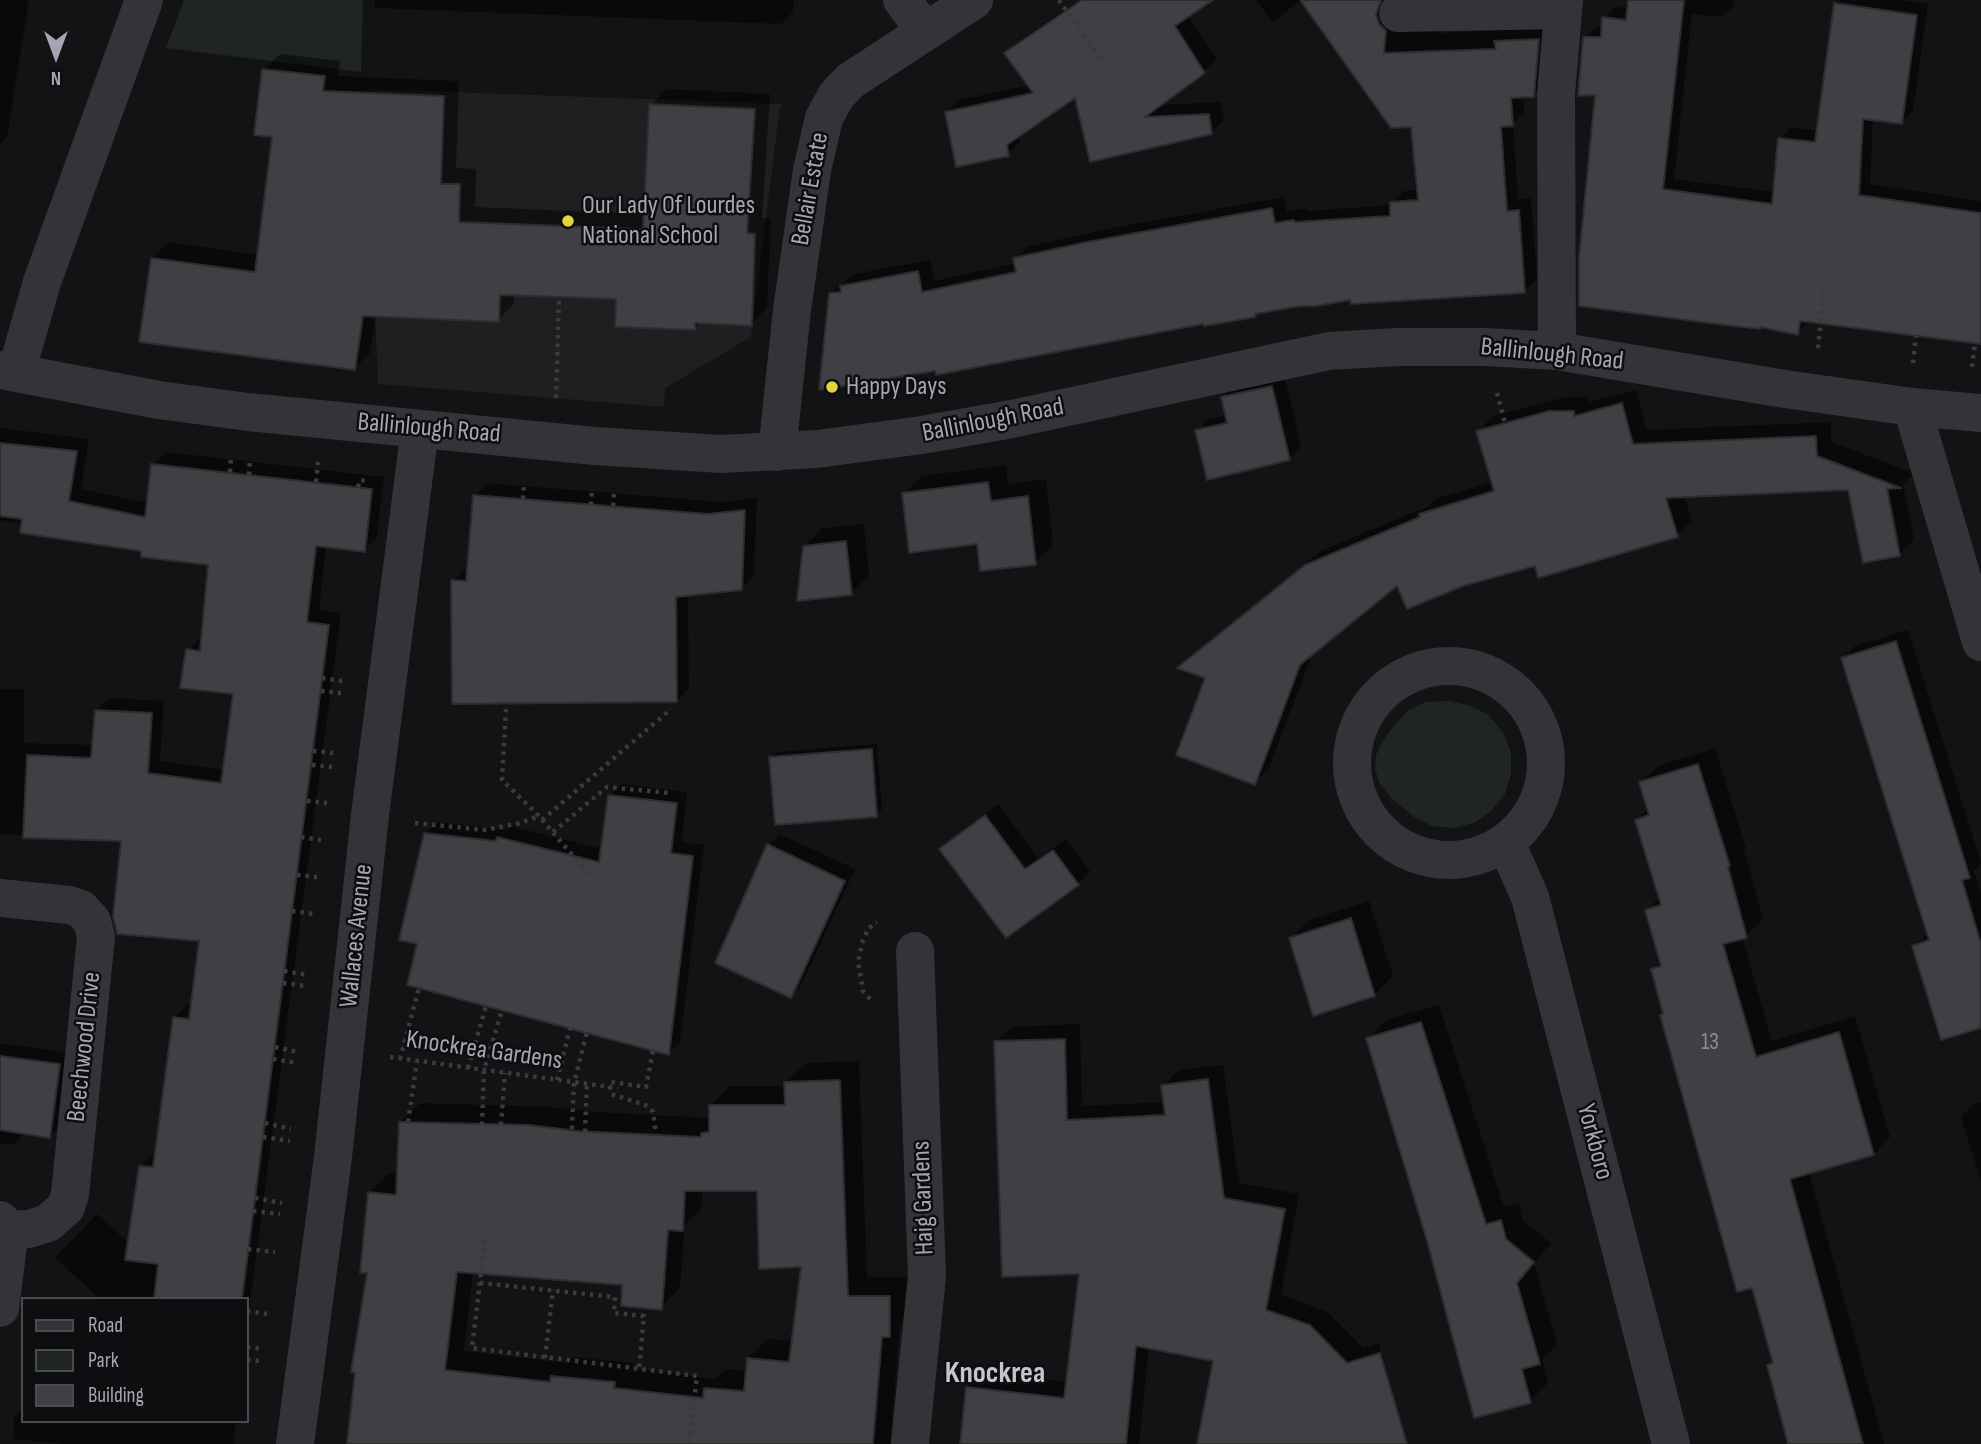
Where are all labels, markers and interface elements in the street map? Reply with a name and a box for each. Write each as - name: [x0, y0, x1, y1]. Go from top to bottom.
- north arrow: [21, 21, 91, 91]
- text: N: [51, 66, 61, 89]
- street label: Bellair Estate: [786, 130, 836, 248]
- place label: Our Lady Of Lourdes National School: [582, 190, 755, 252]
- marker: Our Lady Of Lourdes National School: [560, 213, 576, 229]
- street label: Ballinlough Road: [1479, 332, 1625, 378]
- place label: Happy Days: [846, 371, 947, 403]
- marker: Happy Days: [824, 379, 840, 395]
- street label: Ballinlough Road: [920, 392, 1066, 450]
- street label: Ballinlough Road: [356, 407, 502, 451]
- street label: Wallaces Avenue: [334, 863, 380, 1009]
- street label: Beechwood Drive: [62, 971, 108, 1123]
- street label: Knockrea Gardens: [404, 1025, 564, 1077]
- house number: 13: [1701, 1029, 1719, 1057]
- street label: Yorkboro: [1569, 1101, 1619, 1183]
- street label: Haig Gardens: [906, 1140, 942, 1256]
- legend: [21, 1297, 248, 1423]
- text: Road: [88, 1313, 123, 1338]
- text: Park: [88, 1348, 119, 1373]
- district label: Knockrea: [945, 1356, 1045, 1392]
- text: Building: [88, 1383, 144, 1408]

